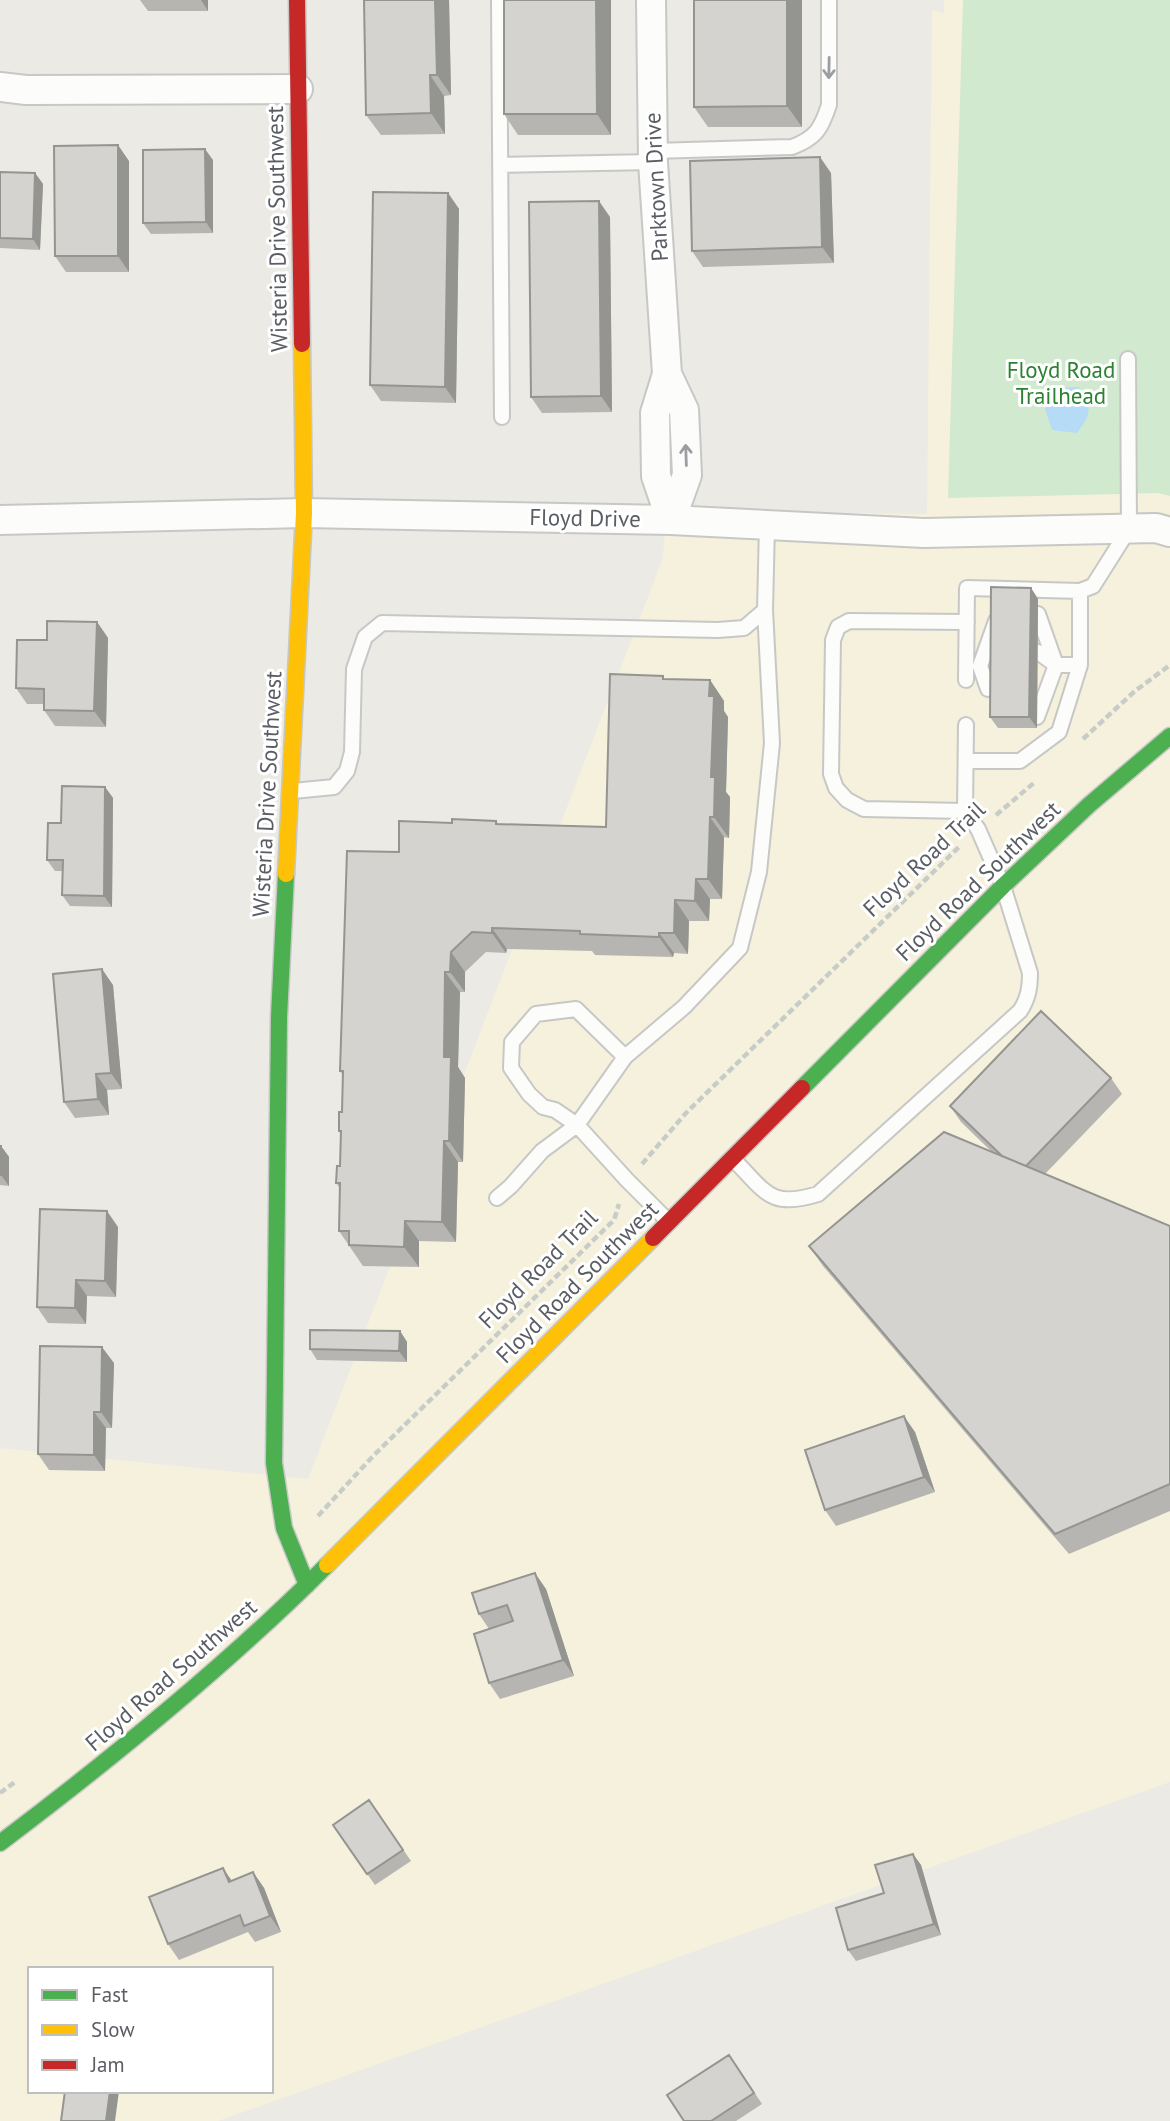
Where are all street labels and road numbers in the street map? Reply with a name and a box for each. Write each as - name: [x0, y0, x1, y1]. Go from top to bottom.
- street label: Wisteria Drive Southwest: [260, 105, 293, 352]
- street label: Parktown Drive: [637, 112, 674, 262]
- street label: Floyd Drive: [529, 502, 641, 533]
- street label: Wisteria Drive Southwest: [246, 670, 287, 918]
- street label: Floyd Road Trail: [857, 794, 991, 923]
- street label: Floyd Road Southwest: [889, 794, 1066, 967]
- street label: Floyd Road Southwest: [489, 1194, 664, 1369]
- street label: Floyd Road Trail: [472, 1203, 603, 1334]
- street label: Floyd Road Southwest: [79, 1592, 263, 1757]

